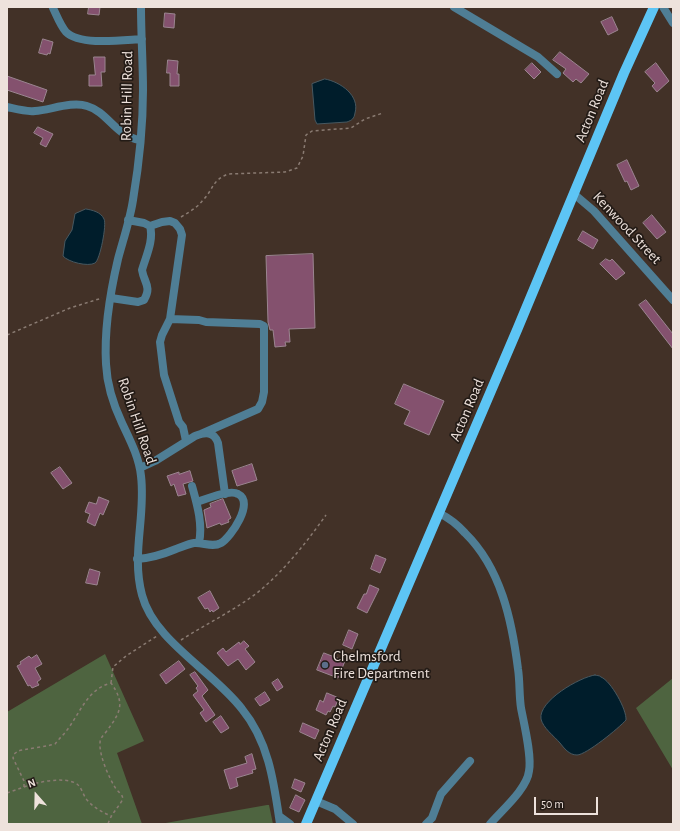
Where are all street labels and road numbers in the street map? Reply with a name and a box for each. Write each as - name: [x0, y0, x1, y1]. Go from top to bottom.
- street label: Robin Hill Road: [117, 51, 137, 141]
- street label: Acton Road: [571, 77, 613, 145]
- street label: Kenwood Street: [589, 188, 665, 268]
- street label: Robin Hill Road: [114, 375, 160, 467]
- street label: Acton Road: [446, 376, 488, 444]
- street label: Acton Road: [309, 696, 351, 764]

